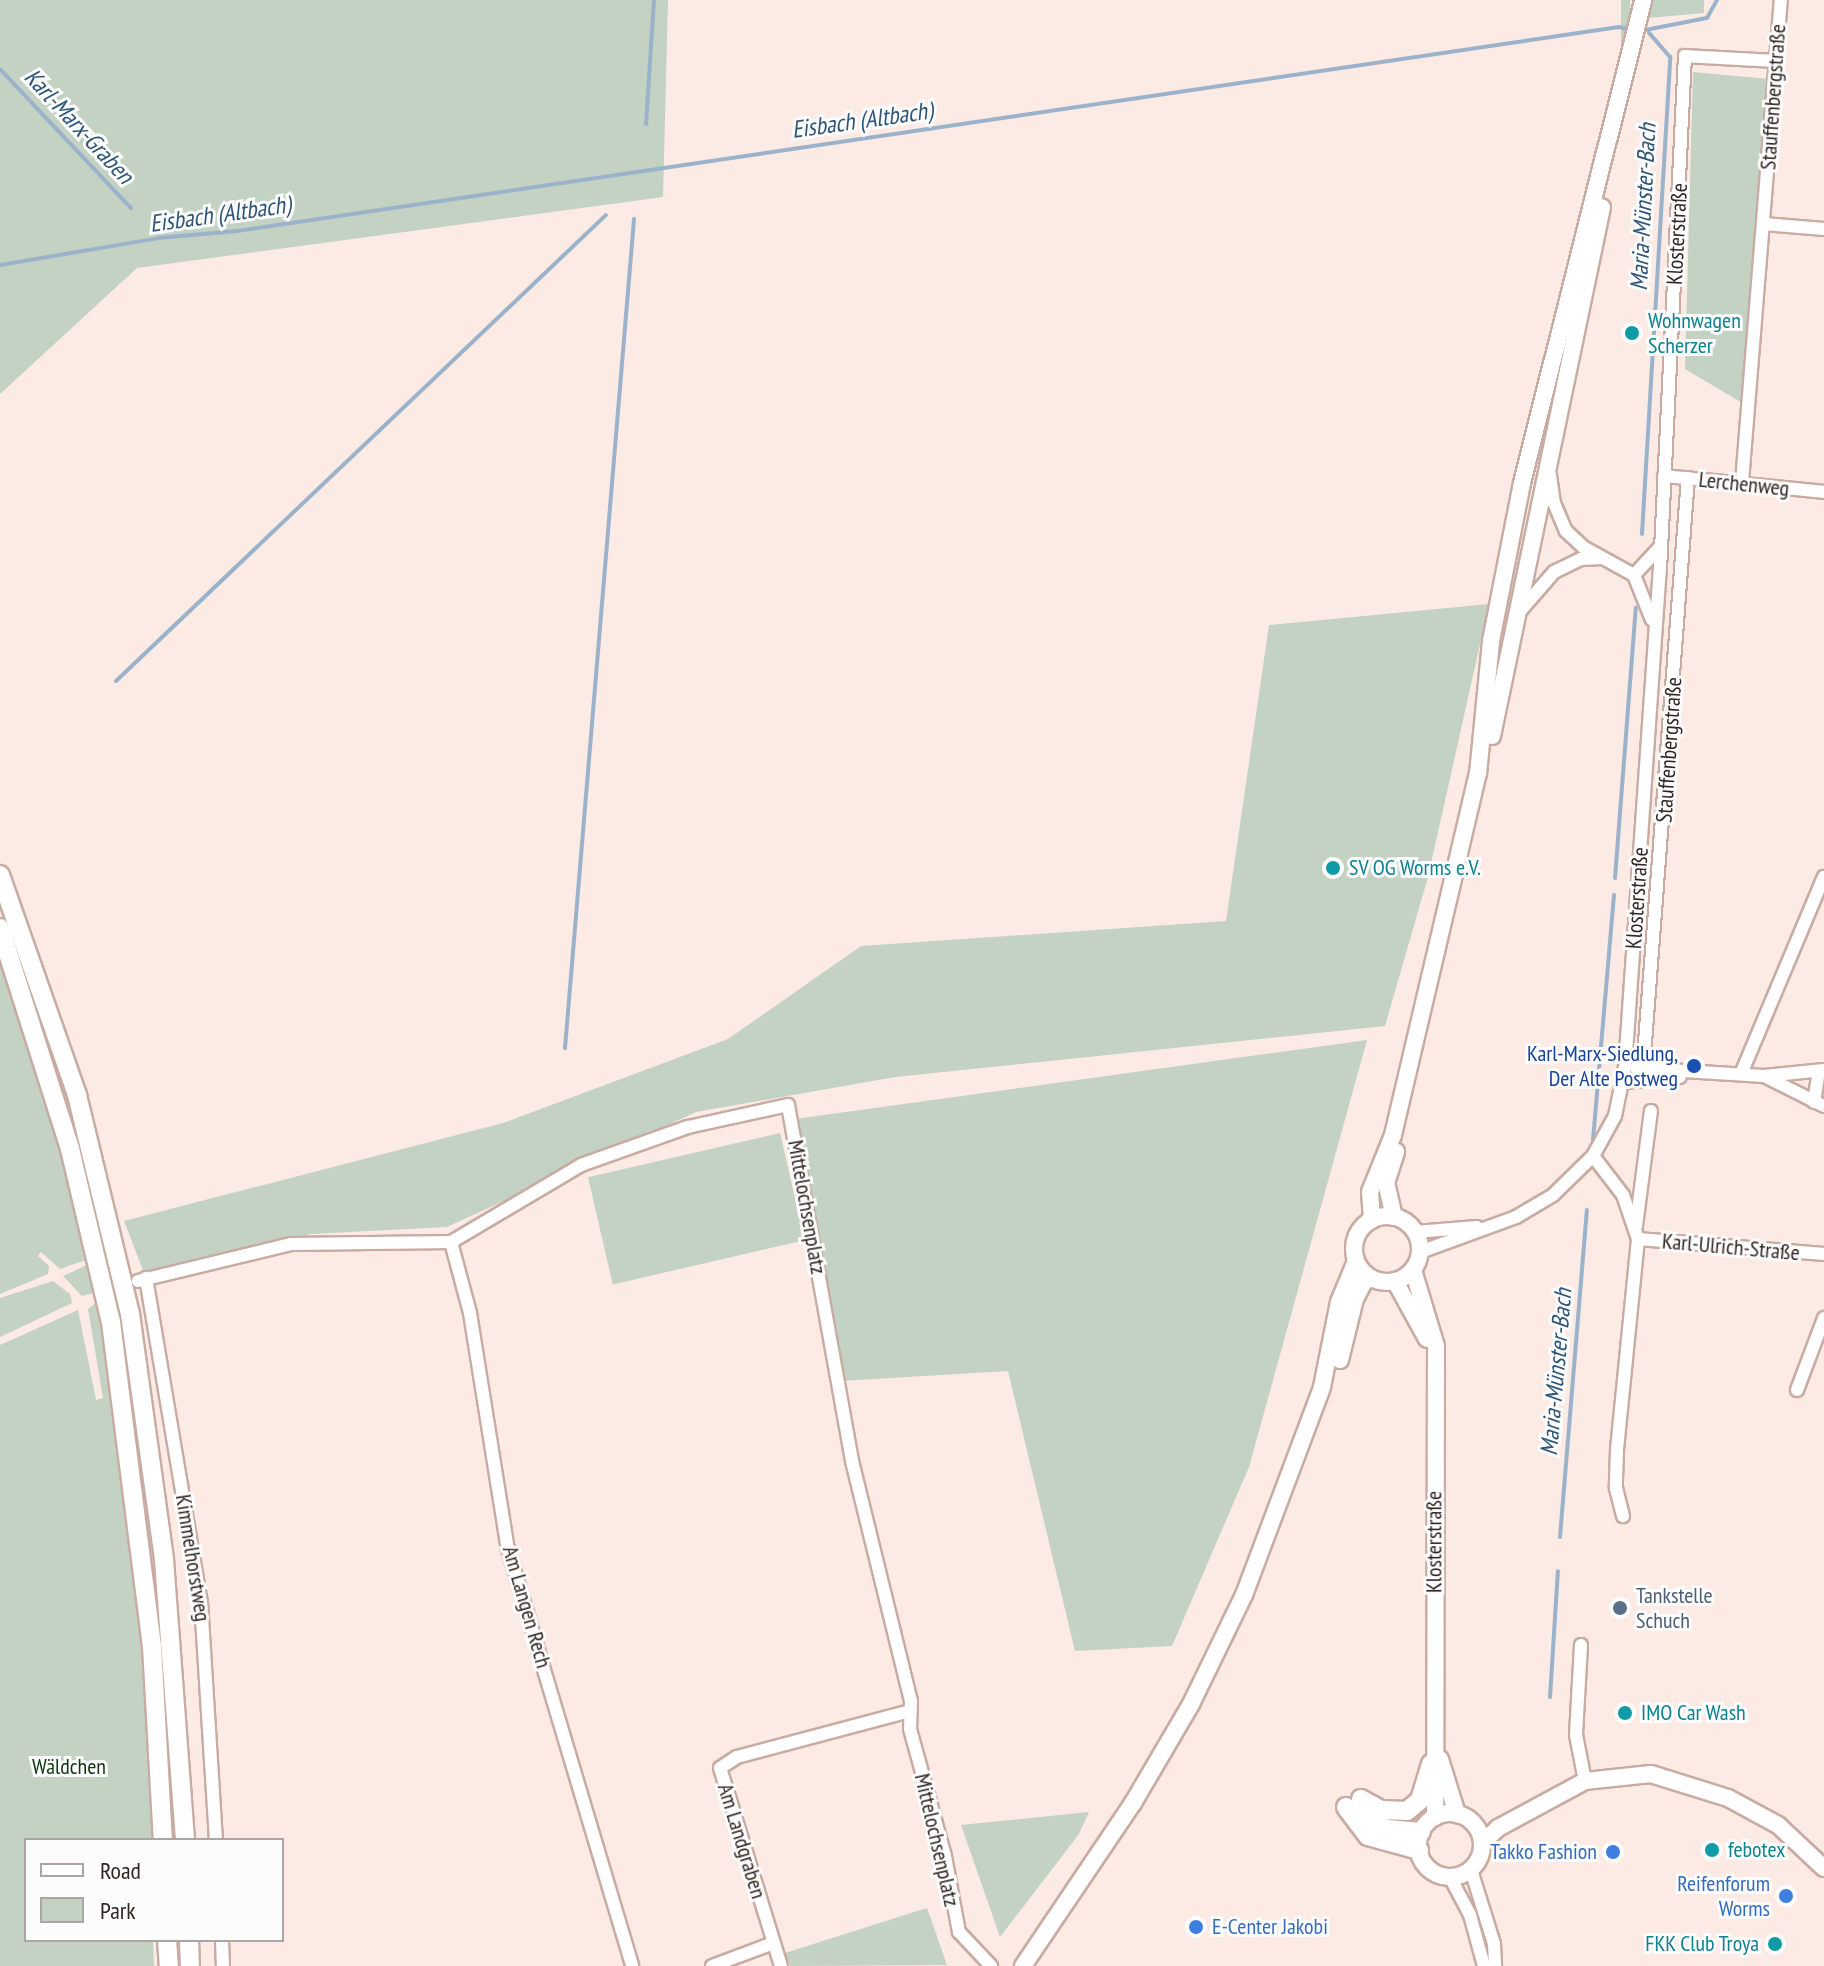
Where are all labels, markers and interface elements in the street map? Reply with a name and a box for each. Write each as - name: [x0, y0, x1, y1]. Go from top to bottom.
- street label: Stauffenbergstraße: [1755, 23, 1791, 171]
- water label: Karl-Marx-Graben: [19, 63, 139, 189]
- water label: Eisbach (Altbach): [790, 96, 934, 144]
- water label: Maria-Münster-Bach: [1624, 123, 1662, 291]
- street label: Klosterstraße: [1661, 182, 1693, 286]
- water label: Eisbach (Altbach): [148, 190, 292, 238]
- place label: Wohnwagen Scherzer: [1648, 307, 1741, 358]
- marker: Wohnwagen Scherzer: [1623, 324, 1641, 342]
- street label: Lerchenweg: [1698, 466, 1790, 502]
- street label: Stauffenbergstraße: [1651, 676, 1687, 824]
- street label: Klosterstraße: [1620, 846, 1654, 950]
- place label: SV OG Worms e.V.: [1349, 855, 1482, 881]
- marker: SV OG Worms e.V.: [1324, 859, 1342, 877]
- place label: Karl-Marx-Siedlung, Der Alte Postweg: [1527, 1040, 1678, 1092]
- marker: Karl-Marx-Siedlung, Der Alte Postweg: [1685, 1057, 1703, 1075]
- street label: Mittelochsenplatz: [782, 1138, 832, 1276]
- street label: Karl-Ulrich-Straße: [1661, 1228, 1801, 1266]
- water label: Maria-Münster-Bach: [1534, 1287, 1578, 1457]
- street label: Klosterstraße: [1421, 1491, 1447, 1593]
- street label: Kimmelhorstweg: [170, 1493, 216, 1623]
- street label: Am Langen Rech: [497, 1543, 557, 1671]
- place label: Tankstelle Schuch: [1636, 1582, 1713, 1634]
- marker: Tankstelle Schuch: [1611, 1599, 1629, 1617]
- place label: IMO Car Wash: [1641, 1700, 1746, 1726]
- marker: IMO Car Wash: [1616, 1704, 1634, 1722]
- park label: Wäldchen: [32, 1754, 106, 1780]
- street label: Mittelochsenplatz: [909, 1771, 965, 1909]
- street label: Am Landgraben: [712, 1780, 772, 1902]
- place label: febotex: [1728, 1837, 1785, 1863]
- legend: [24, 1838, 284, 1942]
- place label: Takko Fashion: [1490, 1839, 1597, 1865]
- marker: febotex: [1703, 1841, 1721, 1859]
- marker: Takko Fashion: [1604, 1843, 1622, 1861]
- text: Road: [100, 1855, 141, 1886]
- place label: Reifenforum Worms: [1677, 1870, 1770, 1922]
- marker: Reifenforum Worms: [1777, 1887, 1795, 1905]
- text: Park: [100, 1895, 136, 1926]
- place label: E-Center Jakobi: [1212, 1914, 1328, 1940]
- marker: E-Center Jakobi: [1187, 1918, 1205, 1936]
- place label: FKK Club Troya: [1644, 1931, 1759, 1957]
- marker: FKK Club Troya: [1766, 1935, 1784, 1953]

